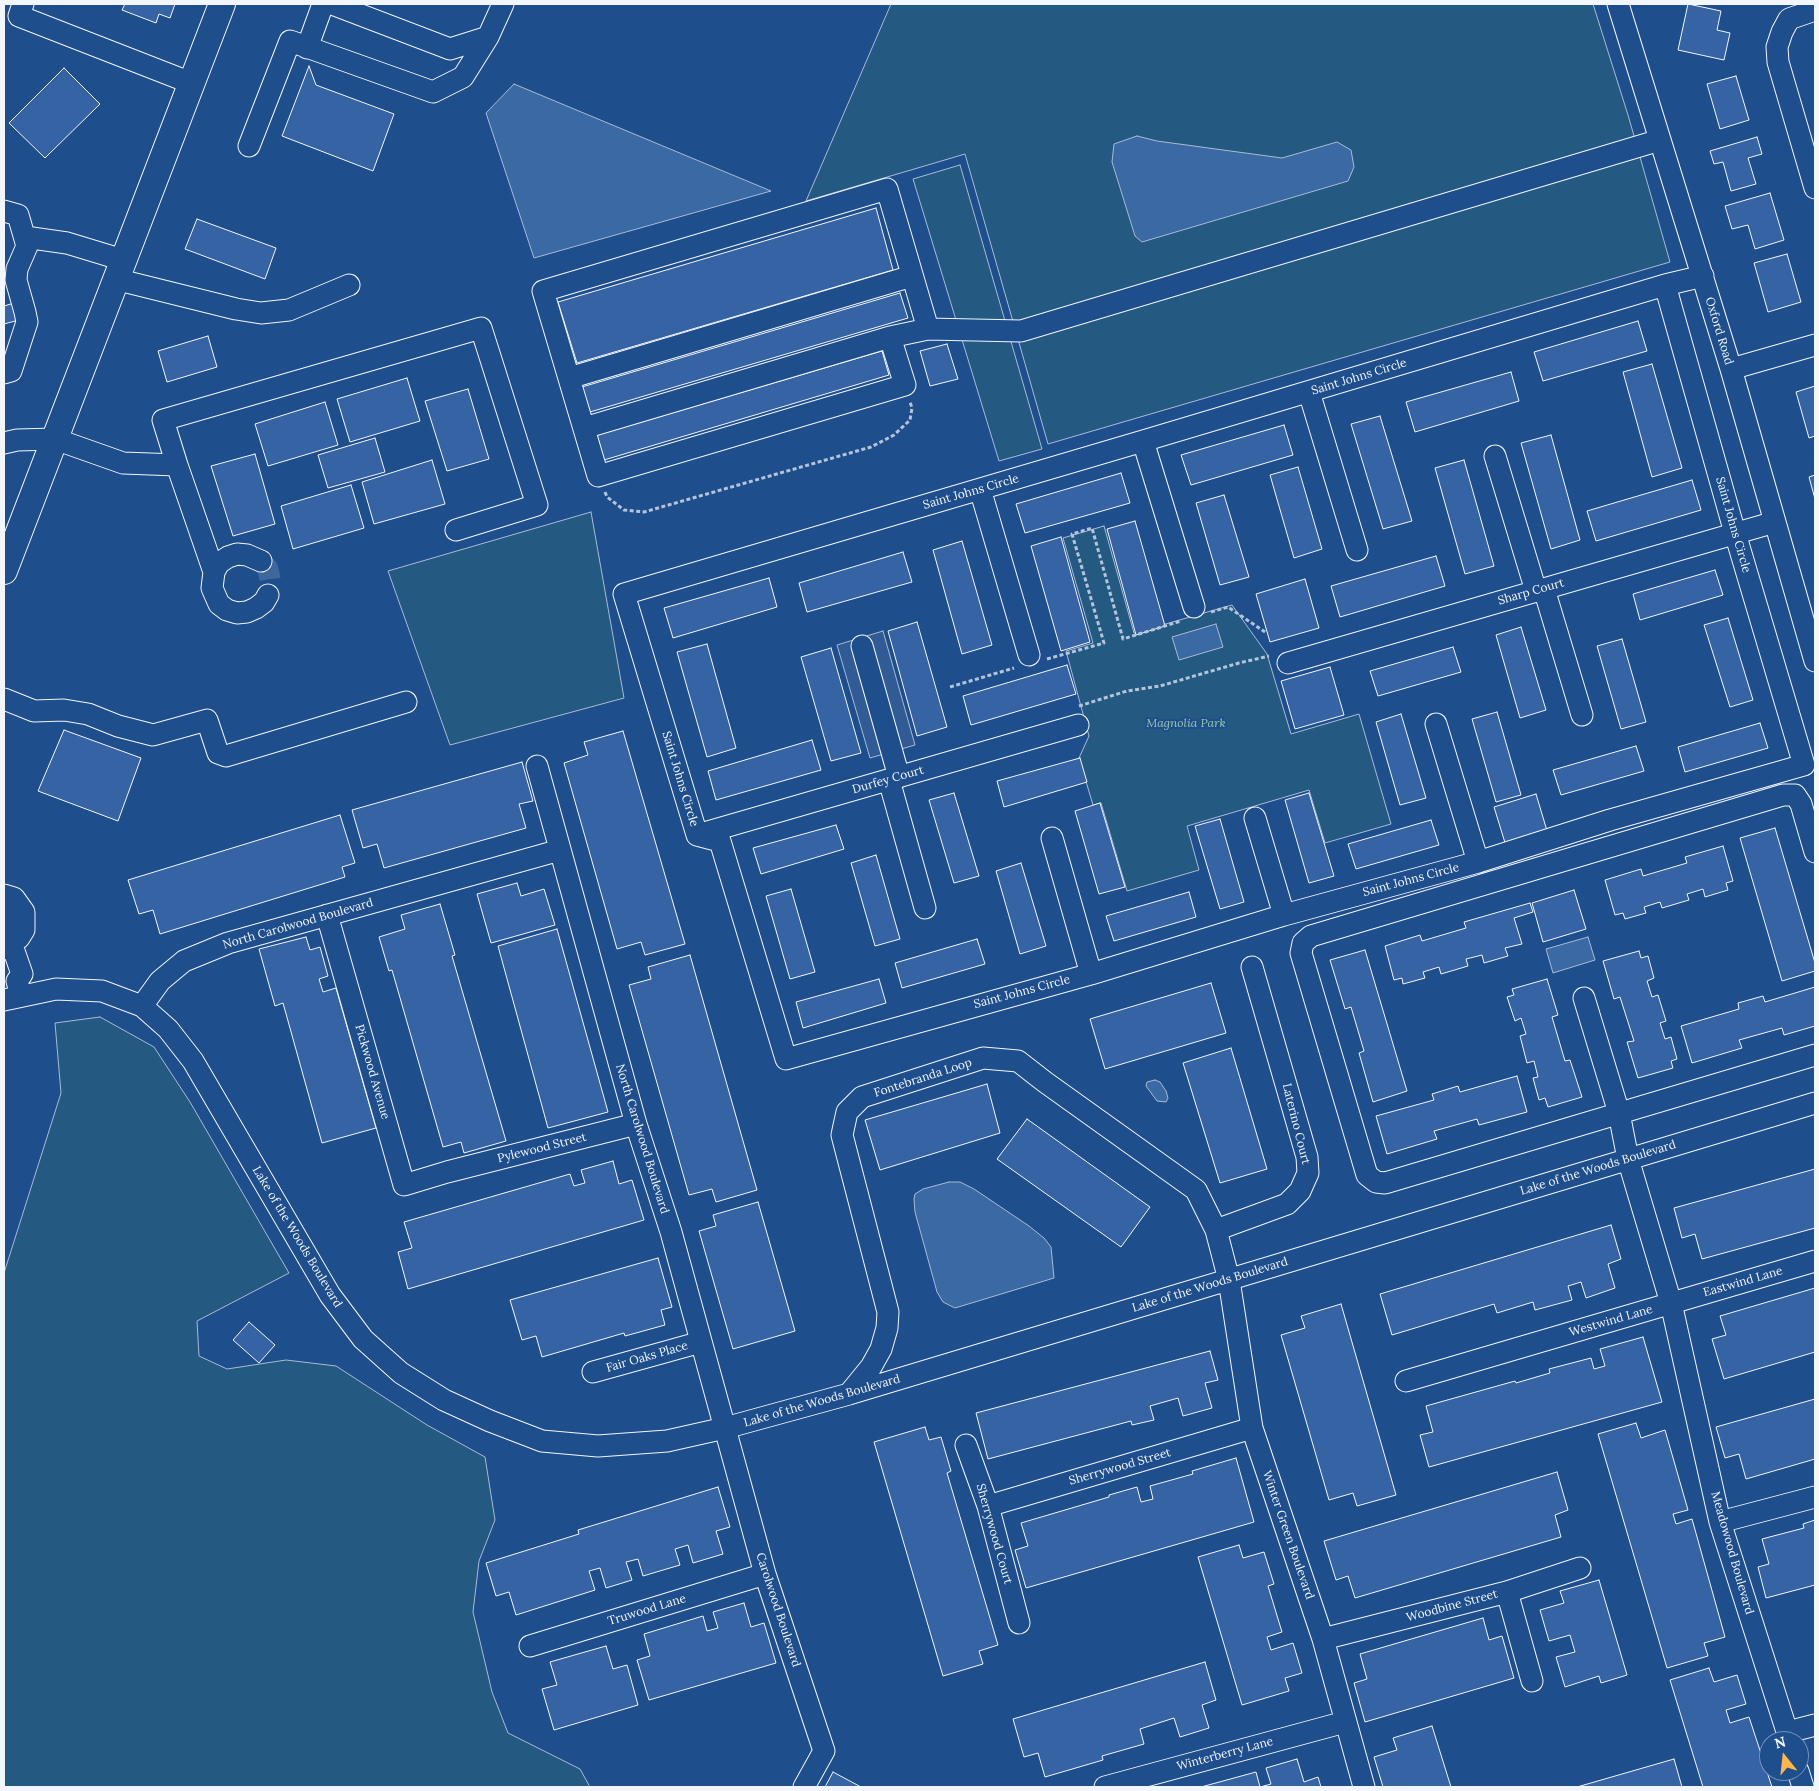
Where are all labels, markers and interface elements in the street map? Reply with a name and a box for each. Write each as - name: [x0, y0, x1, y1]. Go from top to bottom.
- street label: Oxford Road: [1702, 295, 1736, 367]
- street label: Saint Johns Circle: [1310, 356, 1408, 398]
- street label: Saint Johns Circle: [921, 471, 1021, 513]
- street label: Saint Johns Circle: [1712, 475, 1754, 575]
- street label: Sharp Court: [1496, 576, 1566, 608]
- park label: Magnolia Park: [1146, 717, 1226, 731]
- street label: Saint Johns Circle: [659, 730, 701, 828]
- street label: Durfey Court: [851, 763, 925, 797]
- street label: Saint Johns Circle: [1361, 860, 1461, 900]
- street label: North Carolwood Boulevard: [221, 896, 375, 952]
- street label: Saint Johns Circle: [972, 972, 1072, 1012]
- street label: Pickwood Avenue: [352, 1023, 392, 1121]
- street label: Fontebranda Loop: [872, 1055, 974, 1101]
- street label: North Carolwood Boulevard: [612, 1062, 672, 1216]
- street label: Laterino Court: [1279, 1082, 1313, 1166]
- street label: Pylewood Street: [496, 1130, 588, 1166]
- street label: Lake of the Woods Boulevard: [1518, 1137, 1678, 1199]
- street label: Lake of the Woods Boulevard: [249, 1164, 345, 1310]
- street label: Lake of the Woods Boulevard: [1130, 1254, 1290, 1316]
- street label: Eastwind Lane: [1702, 1264, 1784, 1300]
- street label: Westwind Lane: [1568, 1302, 1654, 1340]
- street label: Fair Oaks Place: [604, 1338, 690, 1376]
- street label: Lake of the Woods Boulevard: [742, 1372, 902, 1430]
- street label: Sherrywood Street: [1067, 1446, 1173, 1488]
- street label: Winter Green Boulevard: [1259, 1469, 1317, 1601]
- street label: Sherrywood Court: [973, 1482, 1015, 1586]
- street label: Meadowood Boulevard: [1708, 1490, 1756, 1616]
- street label: Carolwood Boulevard: [753, 1551, 803, 1669]
- street label: Woodbine Street: [1405, 1587, 1499, 1625]
- street label: Truwood Lane: [606, 1591, 688, 1629]
- north arrow: [1759, 1731, 1809, 1781]
- text: N: [1772, 1732, 1788, 1753]
- street label: Winterberry Lane: [1175, 1734, 1275, 1774]

